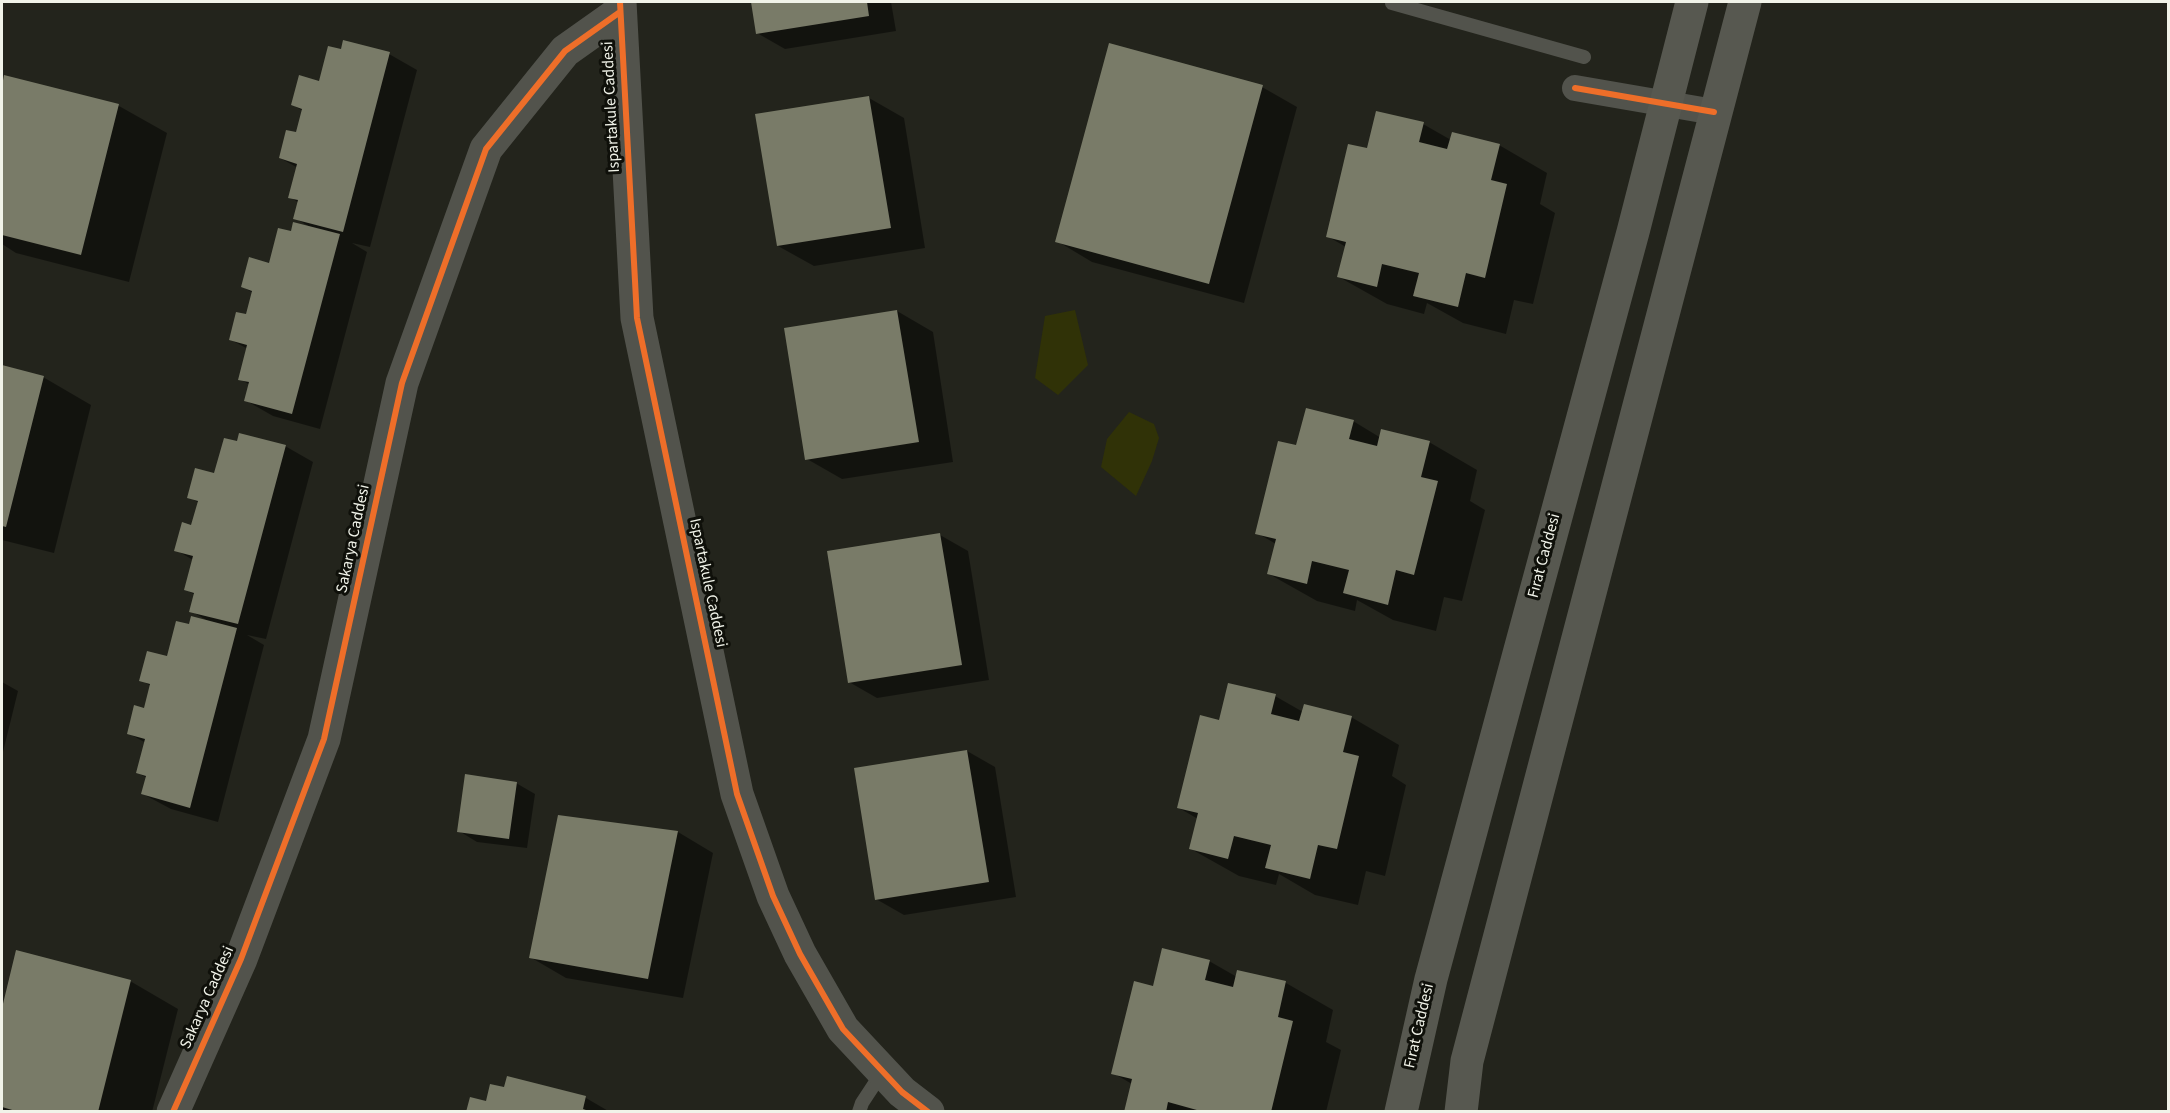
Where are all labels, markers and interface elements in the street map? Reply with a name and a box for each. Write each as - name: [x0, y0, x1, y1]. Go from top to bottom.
- street label: Ispartakule Caddesi: [599, 41, 625, 173]
- street label: Sakarya Caddesi: [333, 483, 375, 595]
- street label: Fırat Caddesi: [1525, 512, 1565, 600]
- street label: Ispartakule Caddesi: [684, 517, 730, 649]
- street label: Sakarya Caddesi: [177, 944, 239, 1052]
- street label: Fırat Caddesi: [1401, 982, 1439, 1070]

